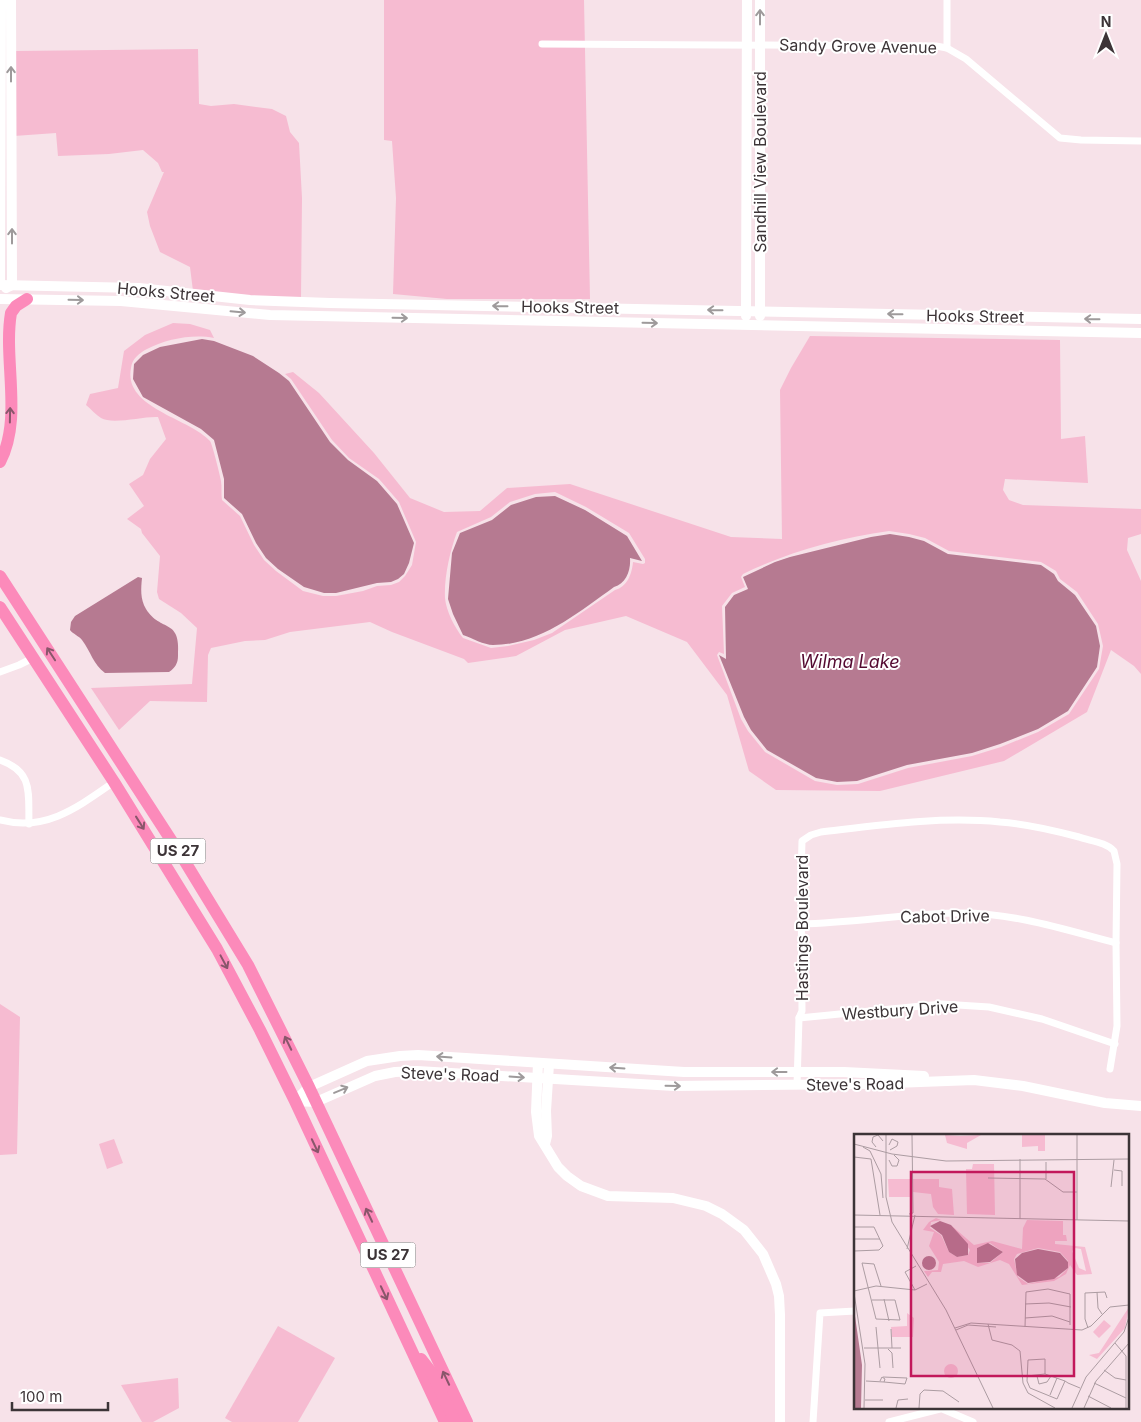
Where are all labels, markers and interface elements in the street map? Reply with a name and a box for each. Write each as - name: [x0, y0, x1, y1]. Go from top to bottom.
- one-way arrow: [755, 9, 765, 26]
- north arrow: [1081, 10, 1131, 60]
- text: N: [1101, 13, 1111, 30]
- street label: Sandy Grove Avenue: [779, 35, 937, 57]
- one-way arrow: [6, 66, 16, 82]
- street label: Sandhill View Boulevard: [750, 71, 770, 253]
- one-way arrow: [7, 229, 16, 245]
- street label: Hooks Street: [116, 278, 216, 306]
- one-way arrow: [68, 295, 84, 305]
- street label: Hooks Street: [521, 296, 619, 318]
- one-way arrow: [492, 301, 508, 311]
- one-way arrow: [707, 305, 724, 315]
- street label: Hooks Street: [926, 305, 1024, 327]
- one-way arrow: [230, 308, 246, 317]
- one-way arrow: [887, 309, 904, 319]
- one-way arrow: [392, 313, 408, 322]
- one-way arrow: [1085, 314, 1101, 323]
- one-way arrow: [642, 318, 658, 327]
- one-way arrow: [5, 407, 15, 423]
- one-way arrow: [45, 648, 55, 662]
- water label: Wilma Lake: [800, 651, 900, 672]
- one-way arrow: [135, 816, 145, 830]
- road number: US 27: [150, 838, 206, 864]
- street label: Hastings Boulevard: [792, 855, 812, 1001]
- street label: Cabot Drive: [900, 905, 990, 927]
- one-way arrow: [220, 954, 229, 969]
- street label: Westbury Drive: [841, 996, 959, 1024]
- one-way arrow: [283, 1036, 292, 1051]
- one-way arrow: [436, 1052, 452, 1061]
- street label: Steve's Road: [400, 1062, 500, 1086]
- one-way arrow: [609, 1064, 625, 1073]
- one-way arrow: [772, 1067, 788, 1077]
- one-way arrow: [509, 1072, 525, 1082]
- street label: Steve's Road: [806, 1073, 904, 1095]
- one-way arrow: [664, 1081, 681, 1091]
- one-way arrow: [333, 1085, 348, 1095]
- inset map: [854, 1134, 1128, 1410]
- one-way arrow: [311, 1138, 320, 1153]
- one-way arrow: [364, 1208, 373, 1223]
- road number: US 27: [360, 1242, 416, 1268]
- one-way arrow: [379, 1285, 389, 1300]
- one-way arrow: [440, 1371, 450, 1386]
- scale bar: [12, 1380, 109, 1412]
- text: 100 m: [20, 1387, 62, 1406]

